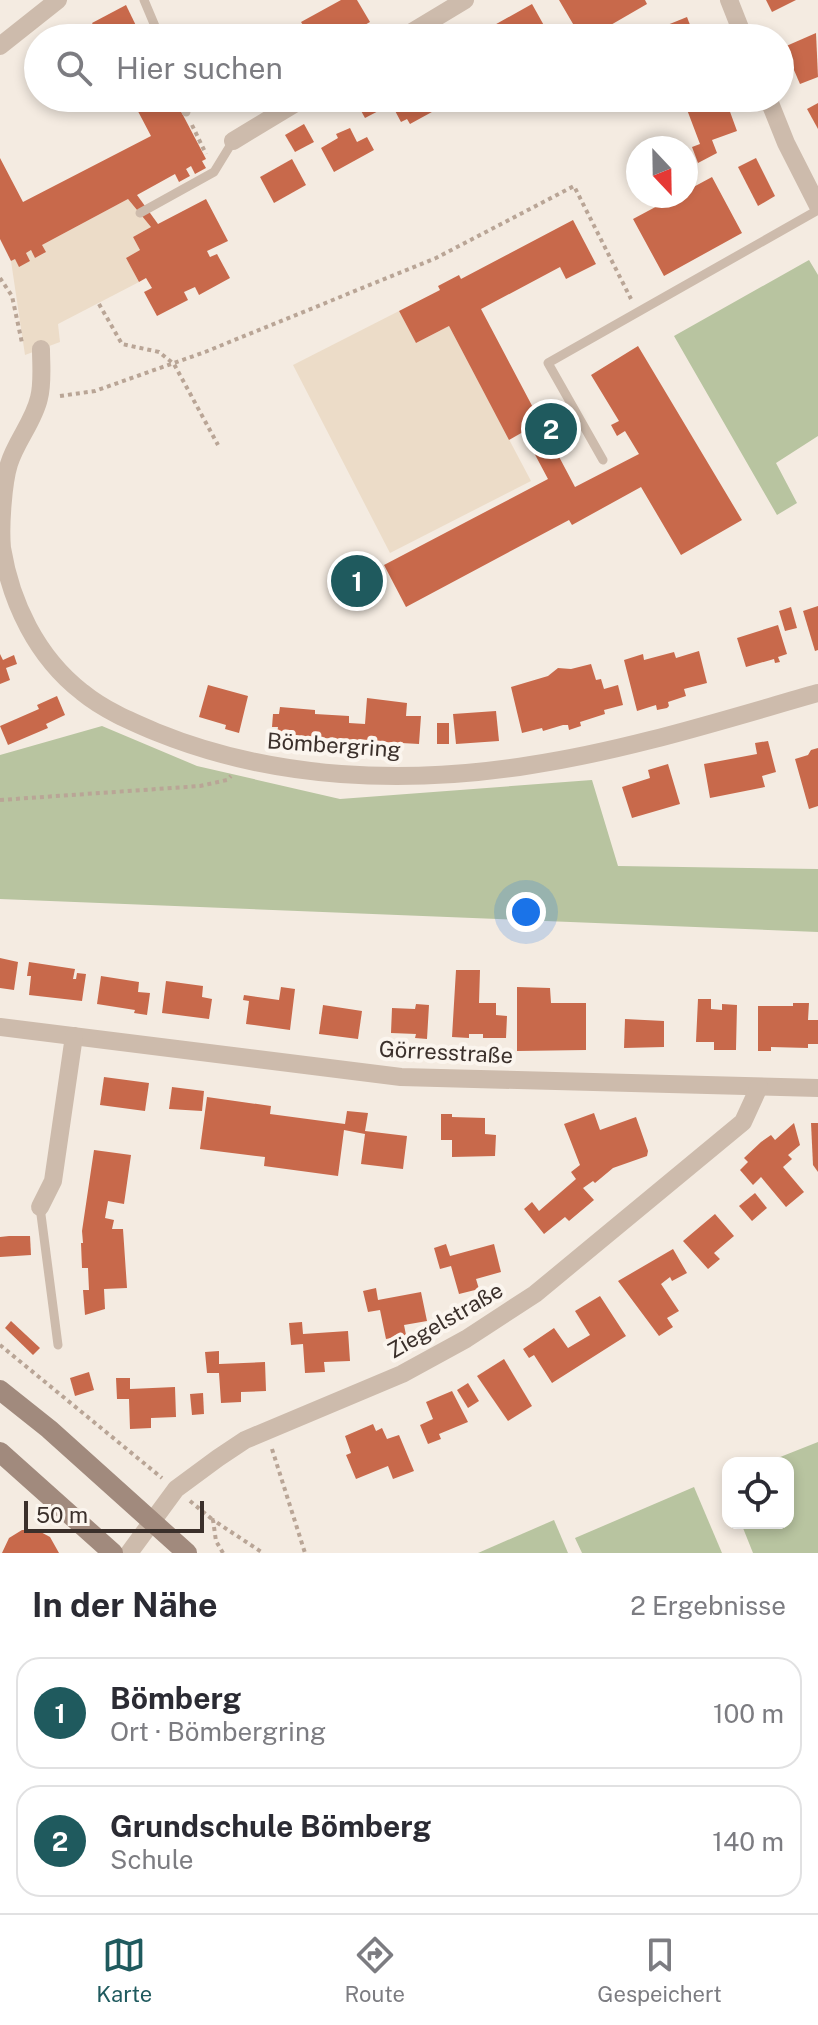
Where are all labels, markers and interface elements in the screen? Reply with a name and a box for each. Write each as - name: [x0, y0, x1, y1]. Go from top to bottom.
- search box: [24, 24, 794, 112]
- icon: search: [52, 46, 96, 90]
- text: Hier suchen: [116, 50, 283, 86]
- north arrow: [626, 136, 698, 208]
- pin: 2: [525, 399, 577, 459]
- pin: 1: [331, 551, 383, 611]
- street label: Bömbergring: [266, 727, 402, 763]
- your location: [506, 892, 546, 932]
- street label: Görresstraße: [378, 1036, 514, 1068]
- street label: Ziegelstraße: [383, 1277, 507, 1363]
- map controls: [722, 1457, 794, 1529]
- button: locate: [722, 1457, 794, 1529]
- scale bar: [24, 1497, 204, 1533]
- text: 50 m: [36, 1502, 88, 1528]
- text: In der Nähe: [32, 1585, 218, 1625]
- text: 2 Ergebnisse: [630, 1590, 786, 1621]
- text: Bömberg: [110, 1680, 241, 1716]
- text: 1: [54, 1698, 66, 1729]
- text: 100 m: [713, 1698, 784, 1729]
- text: Ort · Bömbergring: [110, 1716, 326, 1747]
- text: Grundschule Bömberg: [110, 1808, 431, 1844]
- text: 2: [52, 1826, 68, 1857]
- text: 140 m: [712, 1826, 784, 1857]
- text: Schule: [110, 1844, 194, 1875]
- tab: Karte: [96, 1933, 152, 2007]
- tab: Route: [345, 1933, 405, 2007]
- tab: Gespeichert: [597, 1933, 722, 2007]

